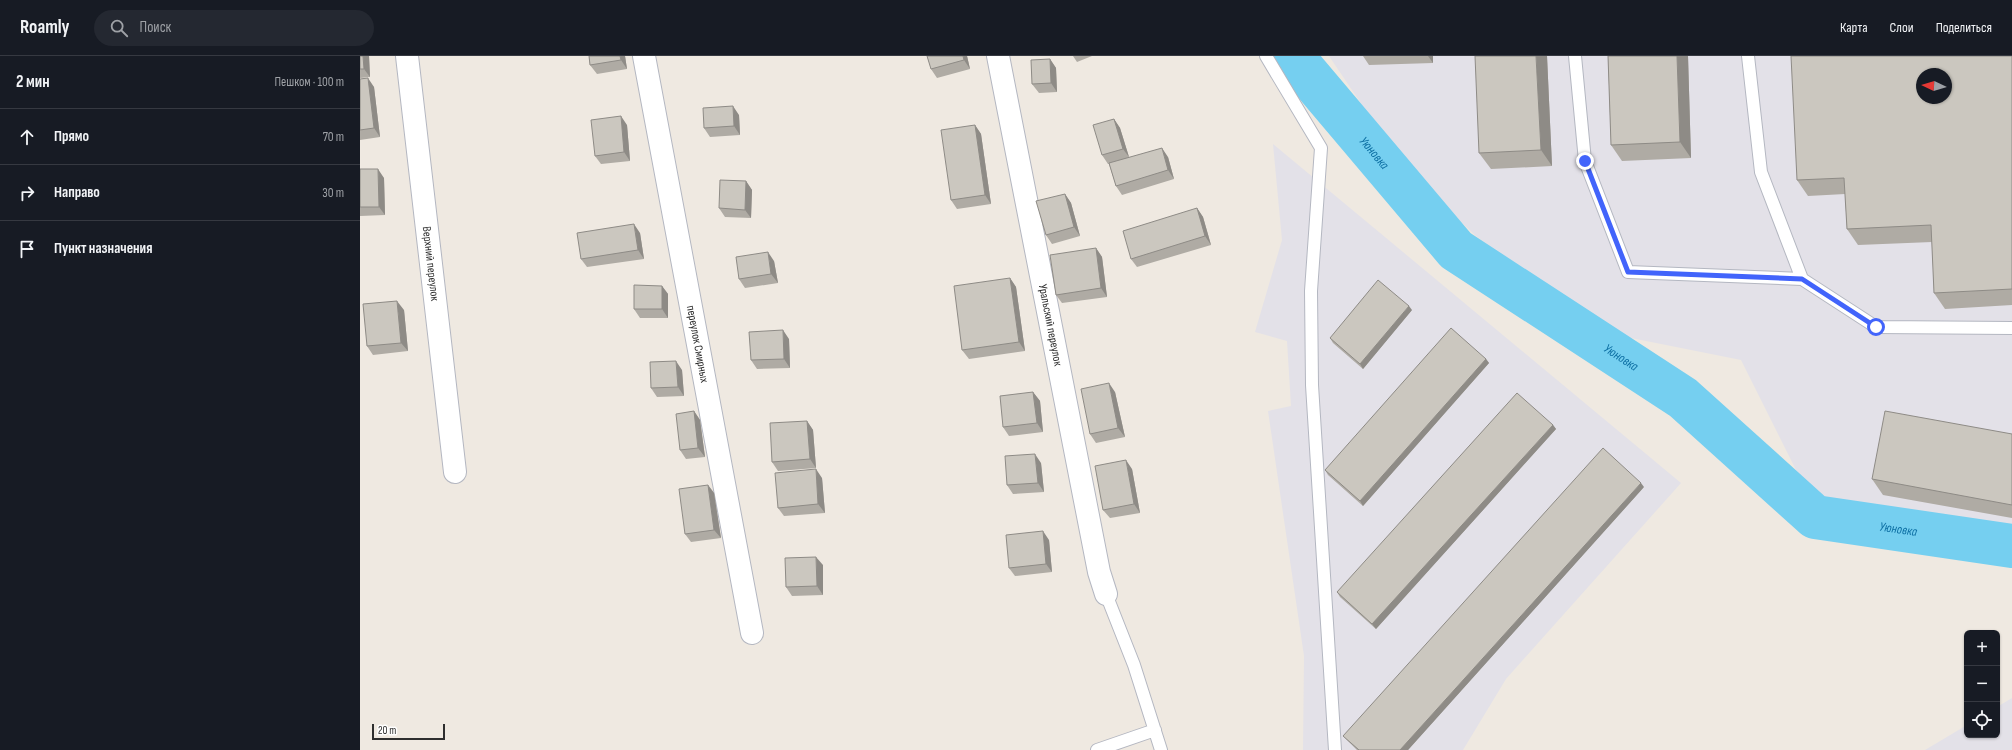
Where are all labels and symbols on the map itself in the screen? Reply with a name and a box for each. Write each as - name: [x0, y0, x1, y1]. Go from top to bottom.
- north arrow: [1916, 68, 1952, 104]
- water label: Уюновка: [1356, 133, 1393, 173]
- route end: [1576, 152, 1594, 170]
- street label: Верхний переулок: [419, 226, 443, 302]
- street label: Уральский переулок: [1035, 283, 1066, 367]
- street label: переулок Смирных: [683, 304, 713, 384]
- route start: [1867, 318, 1885, 336]
- water label: Уюновка: [1601, 341, 1642, 375]
- water label: Уюновка: [1879, 519, 1919, 540]
- scale bar: [372, 722, 445, 741]

